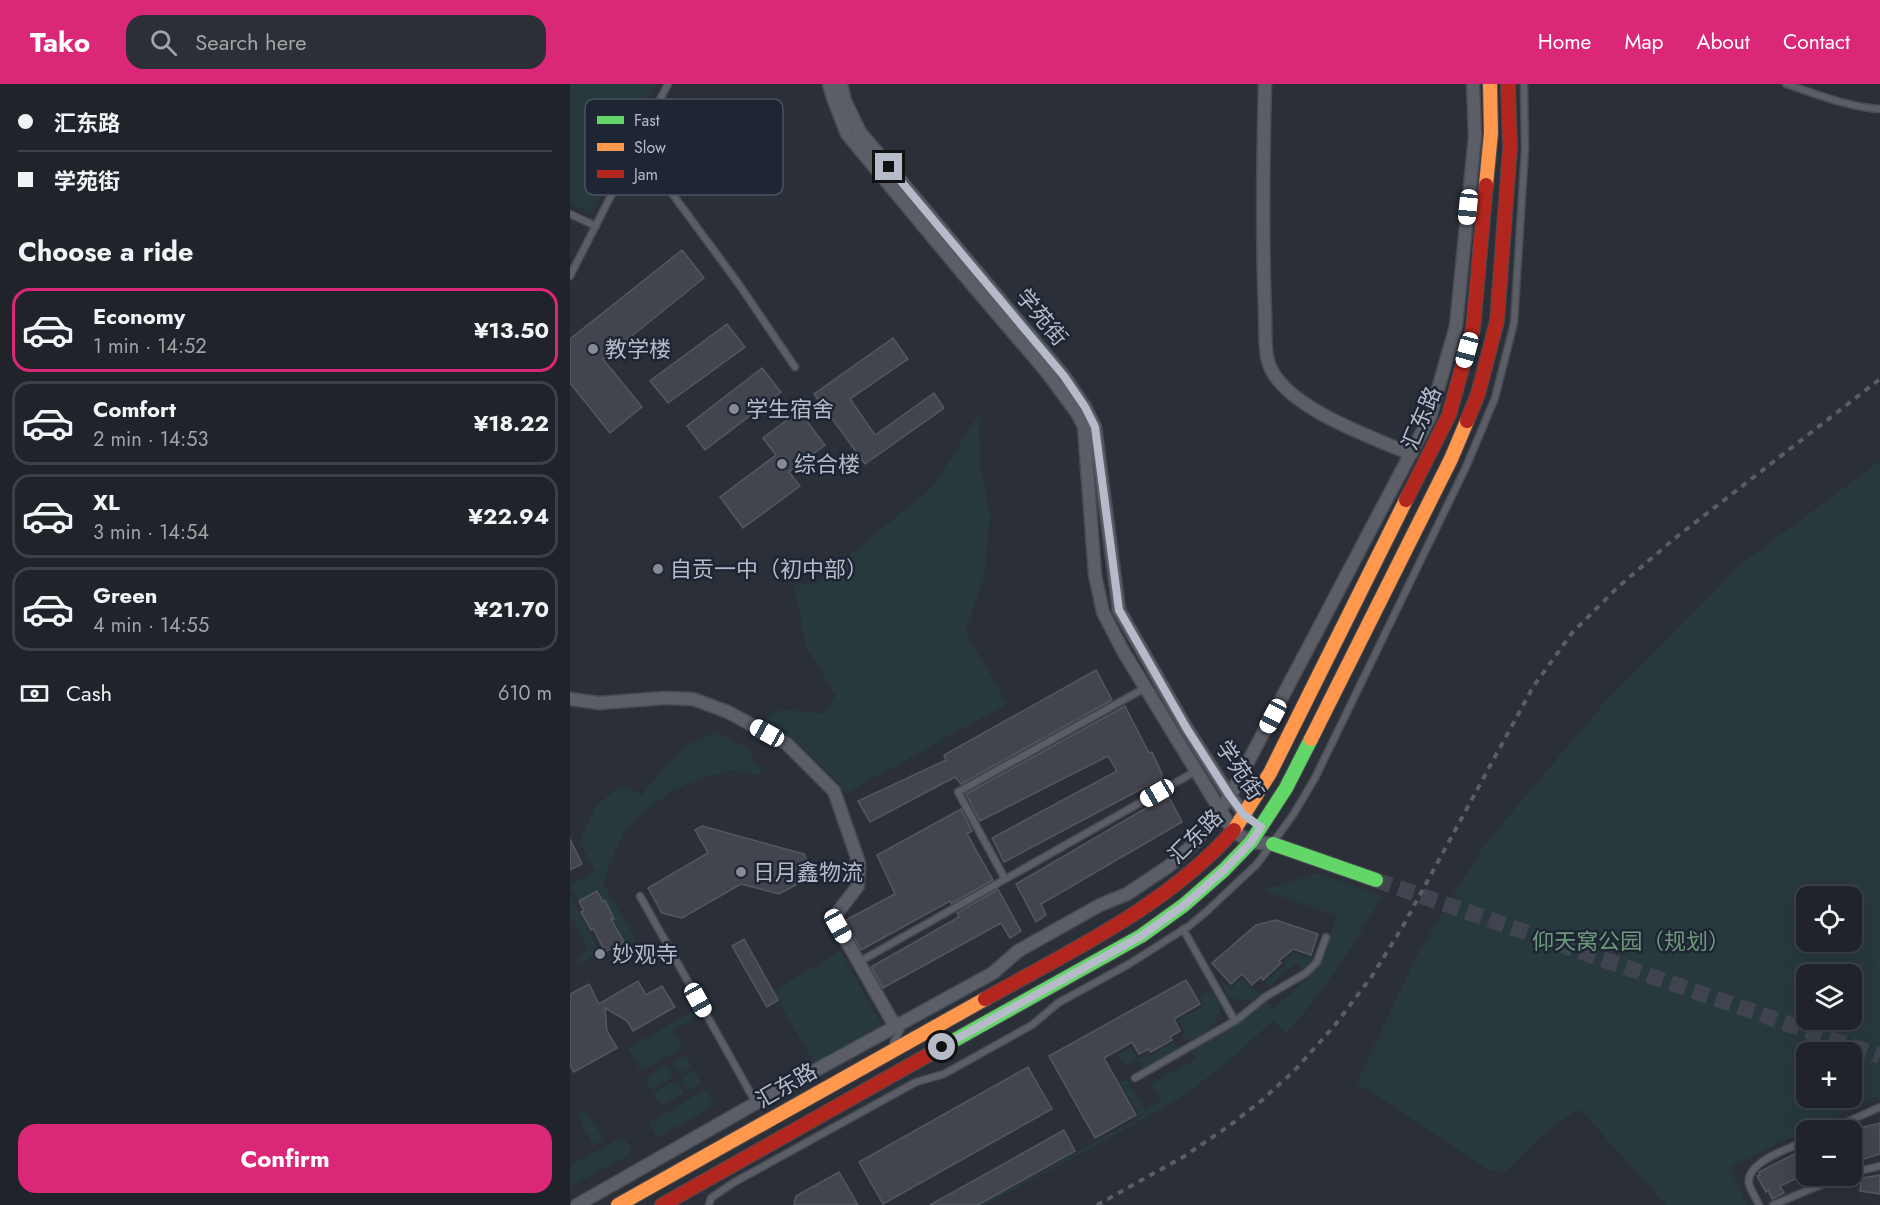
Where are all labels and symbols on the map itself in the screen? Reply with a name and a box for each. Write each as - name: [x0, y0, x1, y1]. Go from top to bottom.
- legend: [585, 99, 783, 195]
- text: Fast: [634, 109, 660, 132]
- text: Slow: [634, 136, 666, 159]
- route end: [875, 153, 902, 180]
- text: Jam: [632, 163, 658, 186]
- car: [1457, 188, 1479, 226]
- street label: 学苑街: [1009, 281, 1075, 353]
- car: [1454, 330, 1480, 370]
- place label: 教学楼: [605, 333, 671, 365]
- marker: 教学楼: [586, 342, 600, 356]
- street label: 汇东路: [1393, 381, 1449, 455]
- place label: 学生宿舍: [746, 393, 834, 425]
- marker: 学生宿舍: [727, 402, 741, 416]
- place label: 综合楼: [794, 448, 860, 480]
- marker: 综合楼: [775, 457, 789, 471]
- place label: 自贡一中（初中部）: [670, 553, 868, 585]
- marker: 自贡一中（初中部）: [651, 562, 665, 576]
- car: [1257, 696, 1289, 736]
- car: [747, 716, 787, 750]
- street label: 学苑街: [1208, 734, 1272, 806]
- car: [1137, 776, 1177, 810]
- street label: 汇东路: [1160, 801, 1230, 871]
- place label: 日月鑫物流: [753, 856, 863, 888]
- marker: 日月鑫物流: [734, 865, 748, 879]
- car: [821, 906, 855, 946]
- park label: 仰天窝公园（规划）: [1532, 925, 1730, 957]
- place label: 妙观寺: [612, 938, 678, 970]
- marker: 妙观寺: [593, 947, 607, 961]
- car: [681, 980, 715, 1020]
- route start: [928, 1033, 955, 1060]
- street label: 汇东路: [749, 1055, 823, 1115]

